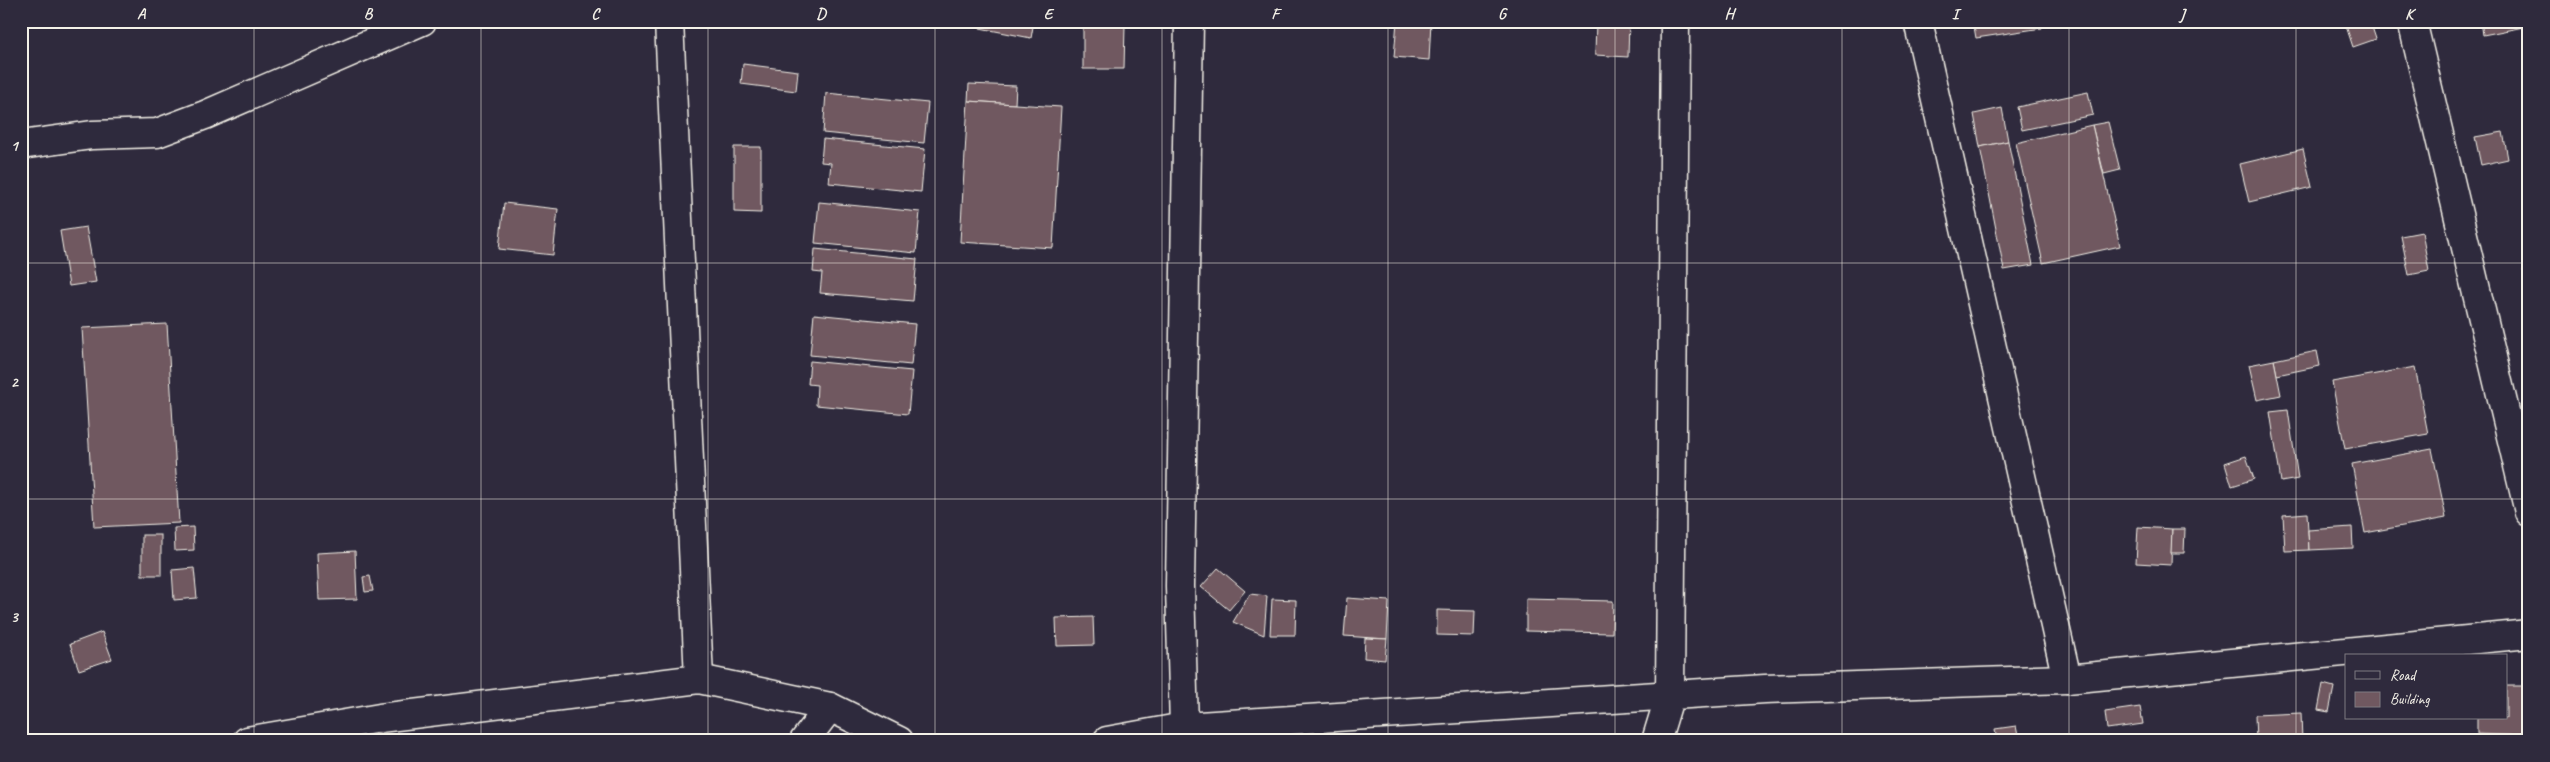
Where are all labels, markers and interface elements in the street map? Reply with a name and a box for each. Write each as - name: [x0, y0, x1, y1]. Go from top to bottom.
- text: A: [137, 4, 147, 24]
- text: B: [364, 4, 374, 24]
- text: C: [591, 4, 601, 24]
- text: D: [816, 4, 827, 24]
- text: E: [1044, 4, 1055, 24]
- text: F: [1271, 4, 1282, 24]
- text: G: [1498, 4, 1508, 24]
- text: H: [1724, 4, 1736, 24]
- text: I: [1952, 4, 1962, 24]
- text: J: [2178, 4, 2187, 24]
- text: K: [2405, 4, 2417, 24]
- text: 1: [10, 136, 19, 156]
- text: 2: [10, 372, 19, 392]
- text: 3: [10, 607, 19, 627]
- legend: [2345, 654, 2508, 720]
- text: Road: [2390, 666, 2417, 685]
- text: Building: [2390, 690, 2430, 709]

